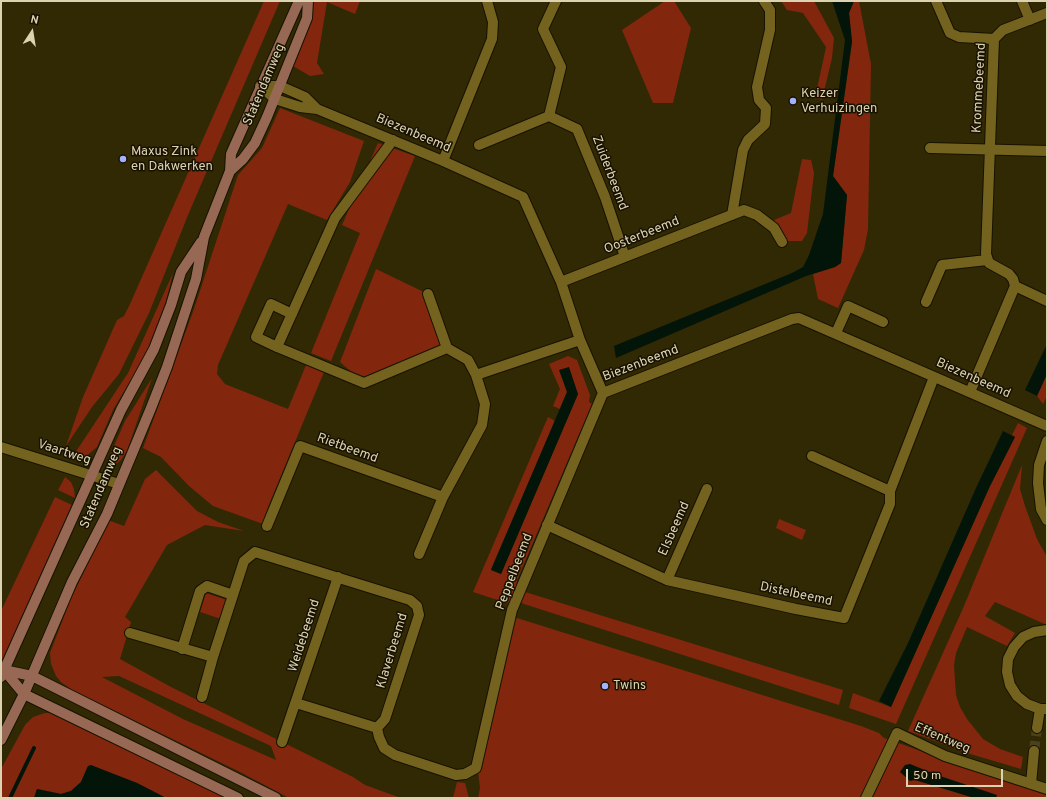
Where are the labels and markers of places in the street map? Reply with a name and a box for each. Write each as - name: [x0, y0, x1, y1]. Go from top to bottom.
- place label: Keizer Verhuizingen: [801, 86, 877, 117]
- marker: Keizer Verhuizingen: [788, 96, 798, 106]
- place label: Maxus Zink en Dakwerken: [131, 144, 213, 175]
- marker: Maxus Zink en Dakwerken: [118, 154, 128, 164]
- place label: Twins: [613, 678, 646, 694]
- marker: Twins: [600, 681, 610, 691]

